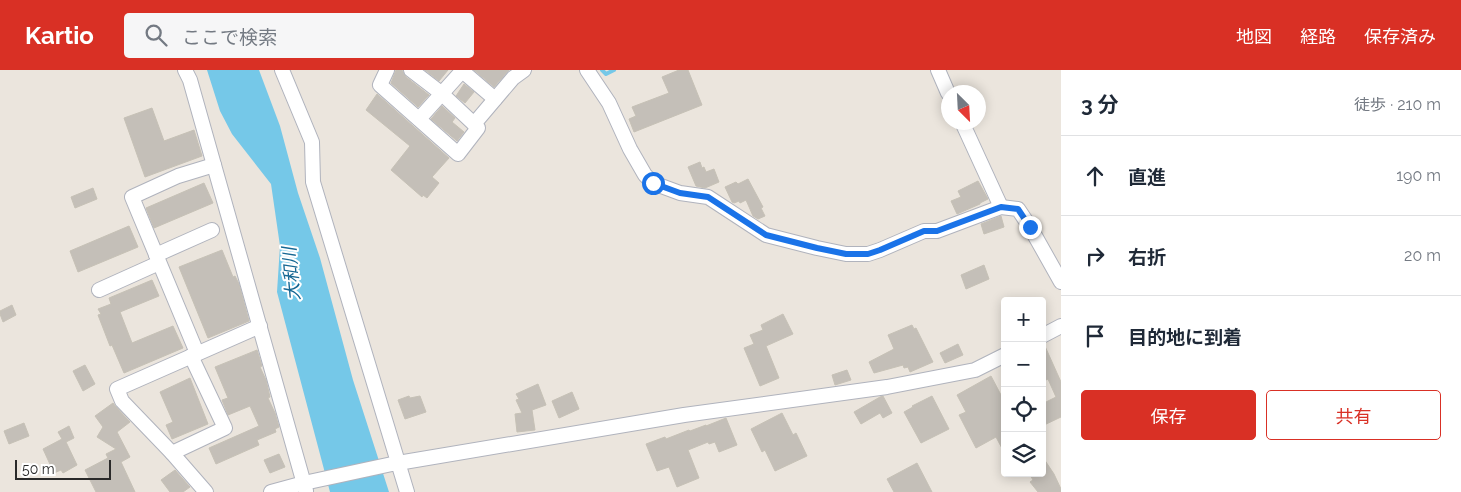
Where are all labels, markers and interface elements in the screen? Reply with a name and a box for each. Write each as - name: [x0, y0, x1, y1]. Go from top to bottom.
- search box: [124, 13, 474, 58]
- text: Kartio: [25, 21, 94, 50]
- icon: search: [142, 21, 170, 49]
- text: ここで検索: [182, 26, 277, 48]
- text: 地図: [1236, 26, 1272, 47]
- text: 経路: [1300, 26, 1336, 47]
- text: 保存済み: [1364, 26, 1436, 47]
- north arrow: [941, 85, 986, 130]
- text: 3 分: [1081, 92, 1119, 117]
- text: 徒歩 · 210 m: [1354, 95, 1441, 114]
- icon: ahead: [1081, 162, 1109, 190]
- text: 直進: [1128, 166, 1166, 188]
- text: 190 m: [1396, 166, 1441, 185]
- route start: [642, 172, 665, 195]
- route end: [1019, 216, 1042, 239]
- icon: right: [1081, 242, 1109, 270]
- water label: 大和川: [278, 244, 304, 302]
- text: 右折: [1128, 246, 1166, 268]
- text: 20 m: [1404, 246, 1441, 265]
- map controls: [1001, 297, 1046, 477]
- button: +: [1001, 297, 1046, 342]
- icon: arrive: [1081, 322, 1109, 350]
- text: 目的地に到着: [1128, 326, 1242, 348]
- button: −: [1001, 342, 1046, 387]
- button: locate: [1001, 387, 1046, 432]
- button: 保存: [1081, 390, 1256, 440]
- button: 共有: [1266, 390, 1441, 440]
- button: layers: [1001, 432, 1046, 477]
- scale bar: [15, 457, 111, 480]
- text: 50 m: [22, 461, 55, 477]

